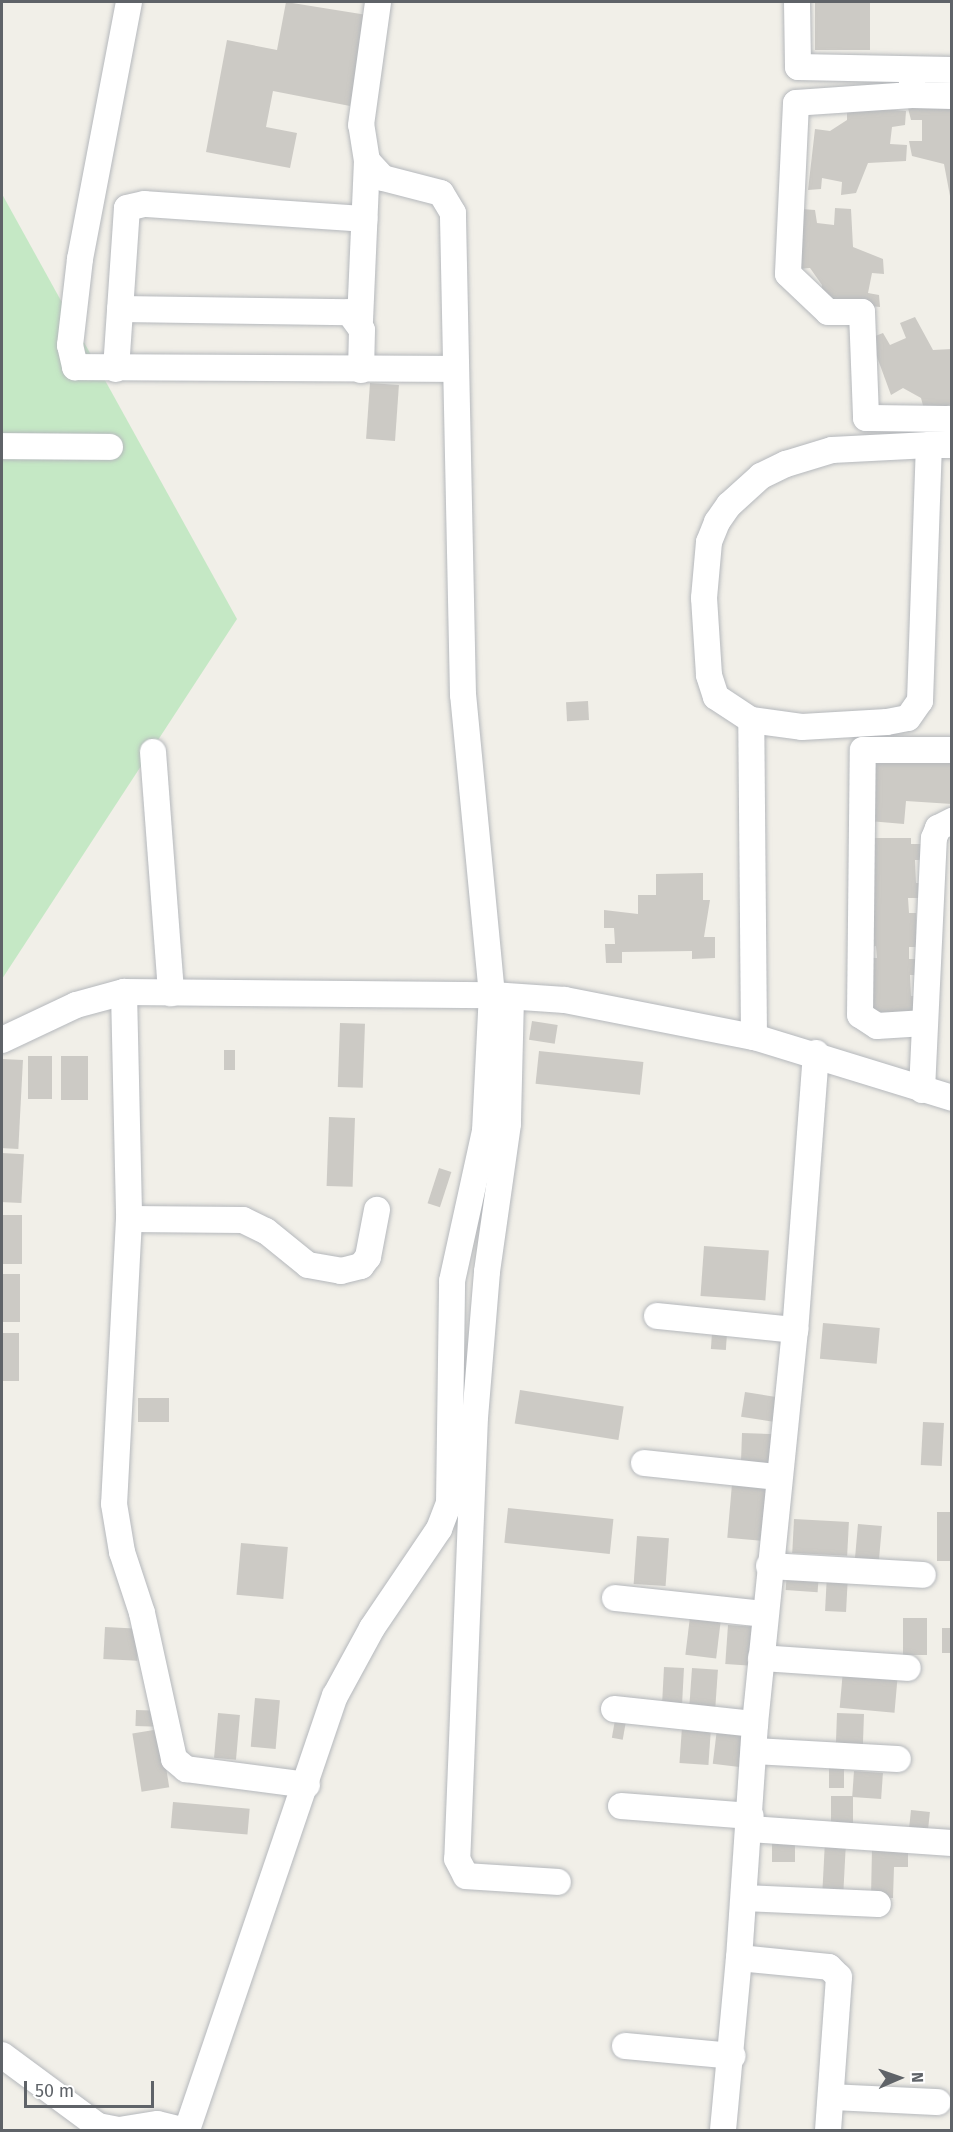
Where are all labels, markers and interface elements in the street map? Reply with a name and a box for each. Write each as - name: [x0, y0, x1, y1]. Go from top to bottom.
- north arrow: [869, 2048, 929, 2108]
- scale bar: [27, 2069, 158, 2107]
- text: N: [908, 2072, 927, 2083]
- text: 50 m: [35, 2080, 74, 2102]

